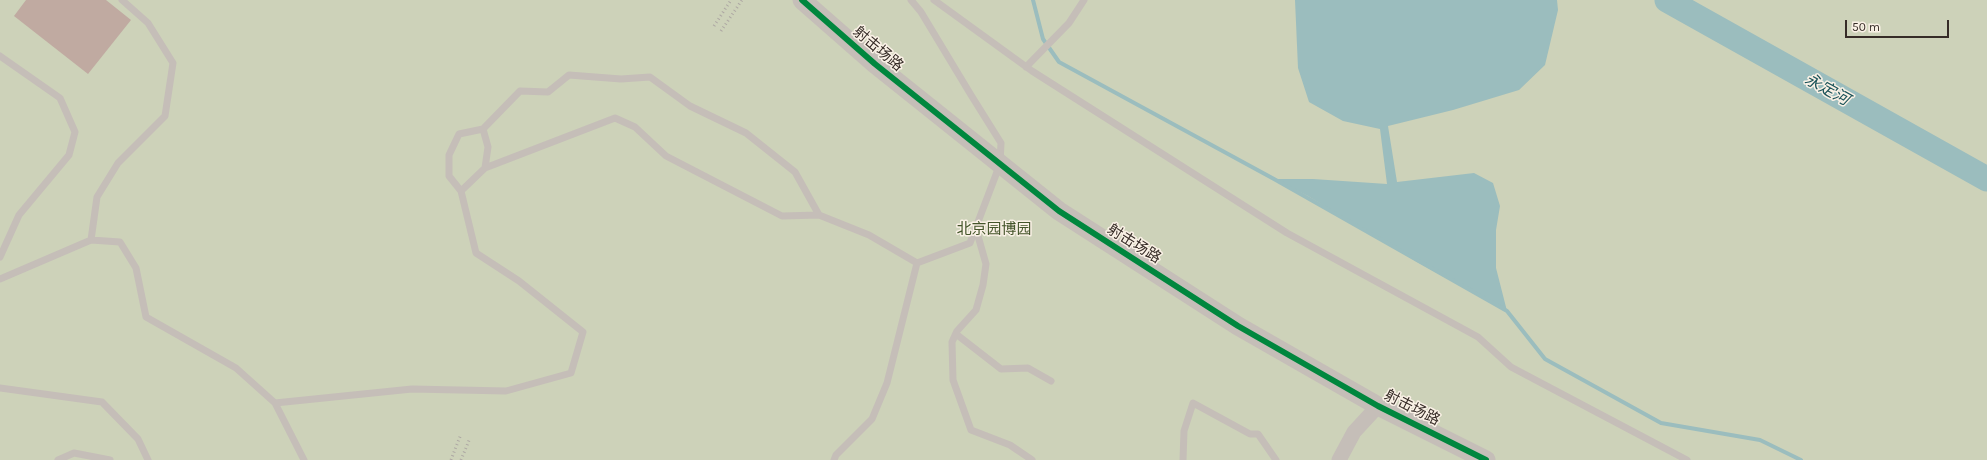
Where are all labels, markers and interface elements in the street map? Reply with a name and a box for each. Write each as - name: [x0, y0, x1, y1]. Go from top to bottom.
- scale bar: [1847, 12, 1951, 38]
- text: 50 m: [1852, 20, 1880, 34]
- street label: 射击场路: [849, 23, 907, 75]
- water label: 永定河: [1801, 70, 1853, 110]
- street label: 射击场路: [1104, 220, 1164, 268]
- park label: 北京园博园: [957, 221, 1031, 239]
- street label: 射击场路: [1381, 386, 1443, 430]

